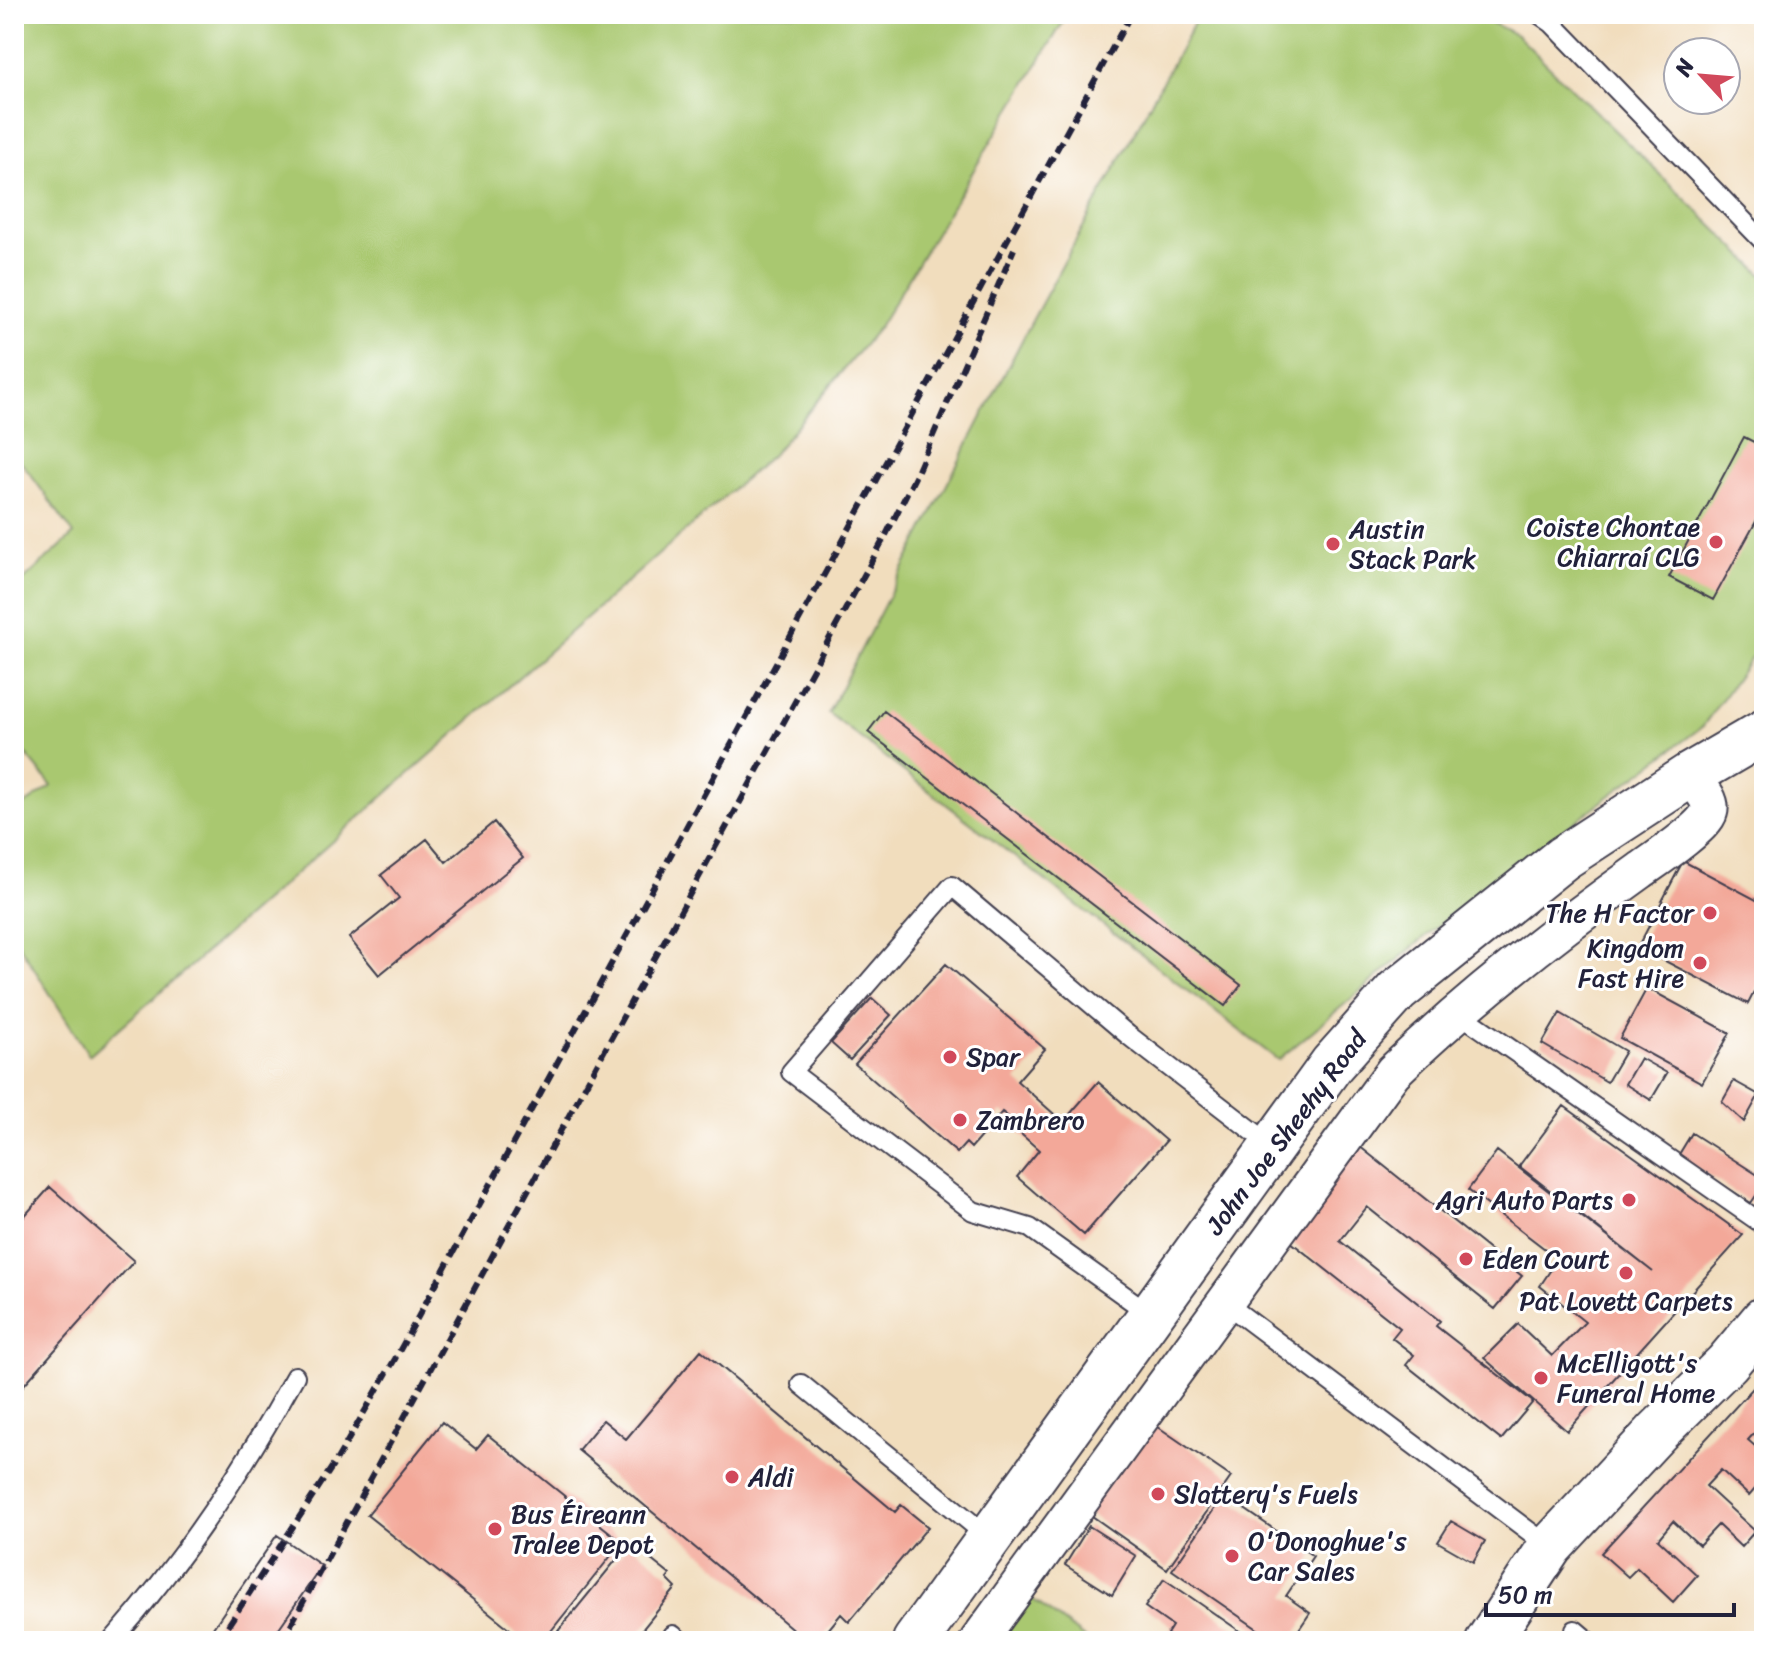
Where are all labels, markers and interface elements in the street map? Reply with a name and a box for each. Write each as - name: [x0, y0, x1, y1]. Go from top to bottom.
- north arrow: [1662, 36, 1742, 116]
- text: N: [1663, 51, 1706, 84]
- place label: Coiste Chontae Chiarraí CLG: [1527, 504, 1700, 580]
- place label: Austin Stack Park: [1348, 506, 1476, 582]
- marker: Coiste Chontae Chiarraí CLG: [1707, 533, 1725, 551]
- marker: Austin Stack Park: [1324, 535, 1342, 553]
- place label: The H Factor: [1546, 890, 1695, 936]
- marker: The H Factor: [1701, 904, 1719, 922]
- place label: Kingdom Fast Hire: [1578, 925, 1684, 1001]
- marker: Kingdom Fast Hire: [1691, 954, 1709, 972]
- street label: John Joe Sheehy Road: [1192, 1017, 1380, 1246]
- place label: Spar: [966, 1034, 1021, 1080]
- marker: Spar: [941, 1048, 959, 1066]
- place label: Zambrero: [976, 1097, 1085, 1143]
- marker: Zambrero: [951, 1111, 969, 1129]
- place label: Agri Auto Parts: [1435, 1177, 1613, 1223]
- marker: Agri Auto Parts: [1620, 1191, 1638, 1209]
- place label: Eden Court: [1482, 1236, 1610, 1282]
- marker: Eden Court: [1457, 1250, 1475, 1268]
- marker: Pat Lovett Carpets: [1617, 1264, 1635, 1282]
- place label: Pat Lovett Carpets: [1519, 1278, 1733, 1324]
- place label: McElligott's Funeral Home: [1557, 1340, 1715, 1416]
- marker: McElligott's Funeral Home: [1532, 1369, 1550, 1387]
- place label: Aldi: [747, 1454, 794, 1500]
- marker: Aldi: [723, 1468, 741, 1486]
- place label: Slattery's Fuels: [1174, 1471, 1358, 1517]
- marker: Slattery's Fuels: [1149, 1485, 1167, 1503]
- place label: Bus Éireann Tralee Depot: [511, 1491, 654, 1567]
- place label: O'Donoghue's Car Sales: [1248, 1518, 1407, 1594]
- marker: Bus Éireann Tralee Depot: [486, 1520, 504, 1538]
- marker: O'Donoghue's Car Sales: [1223, 1547, 1241, 1565]
- scale bar: [1486, 1567, 1734, 1617]
- text: 50 m: [1498, 1574, 1553, 1616]

